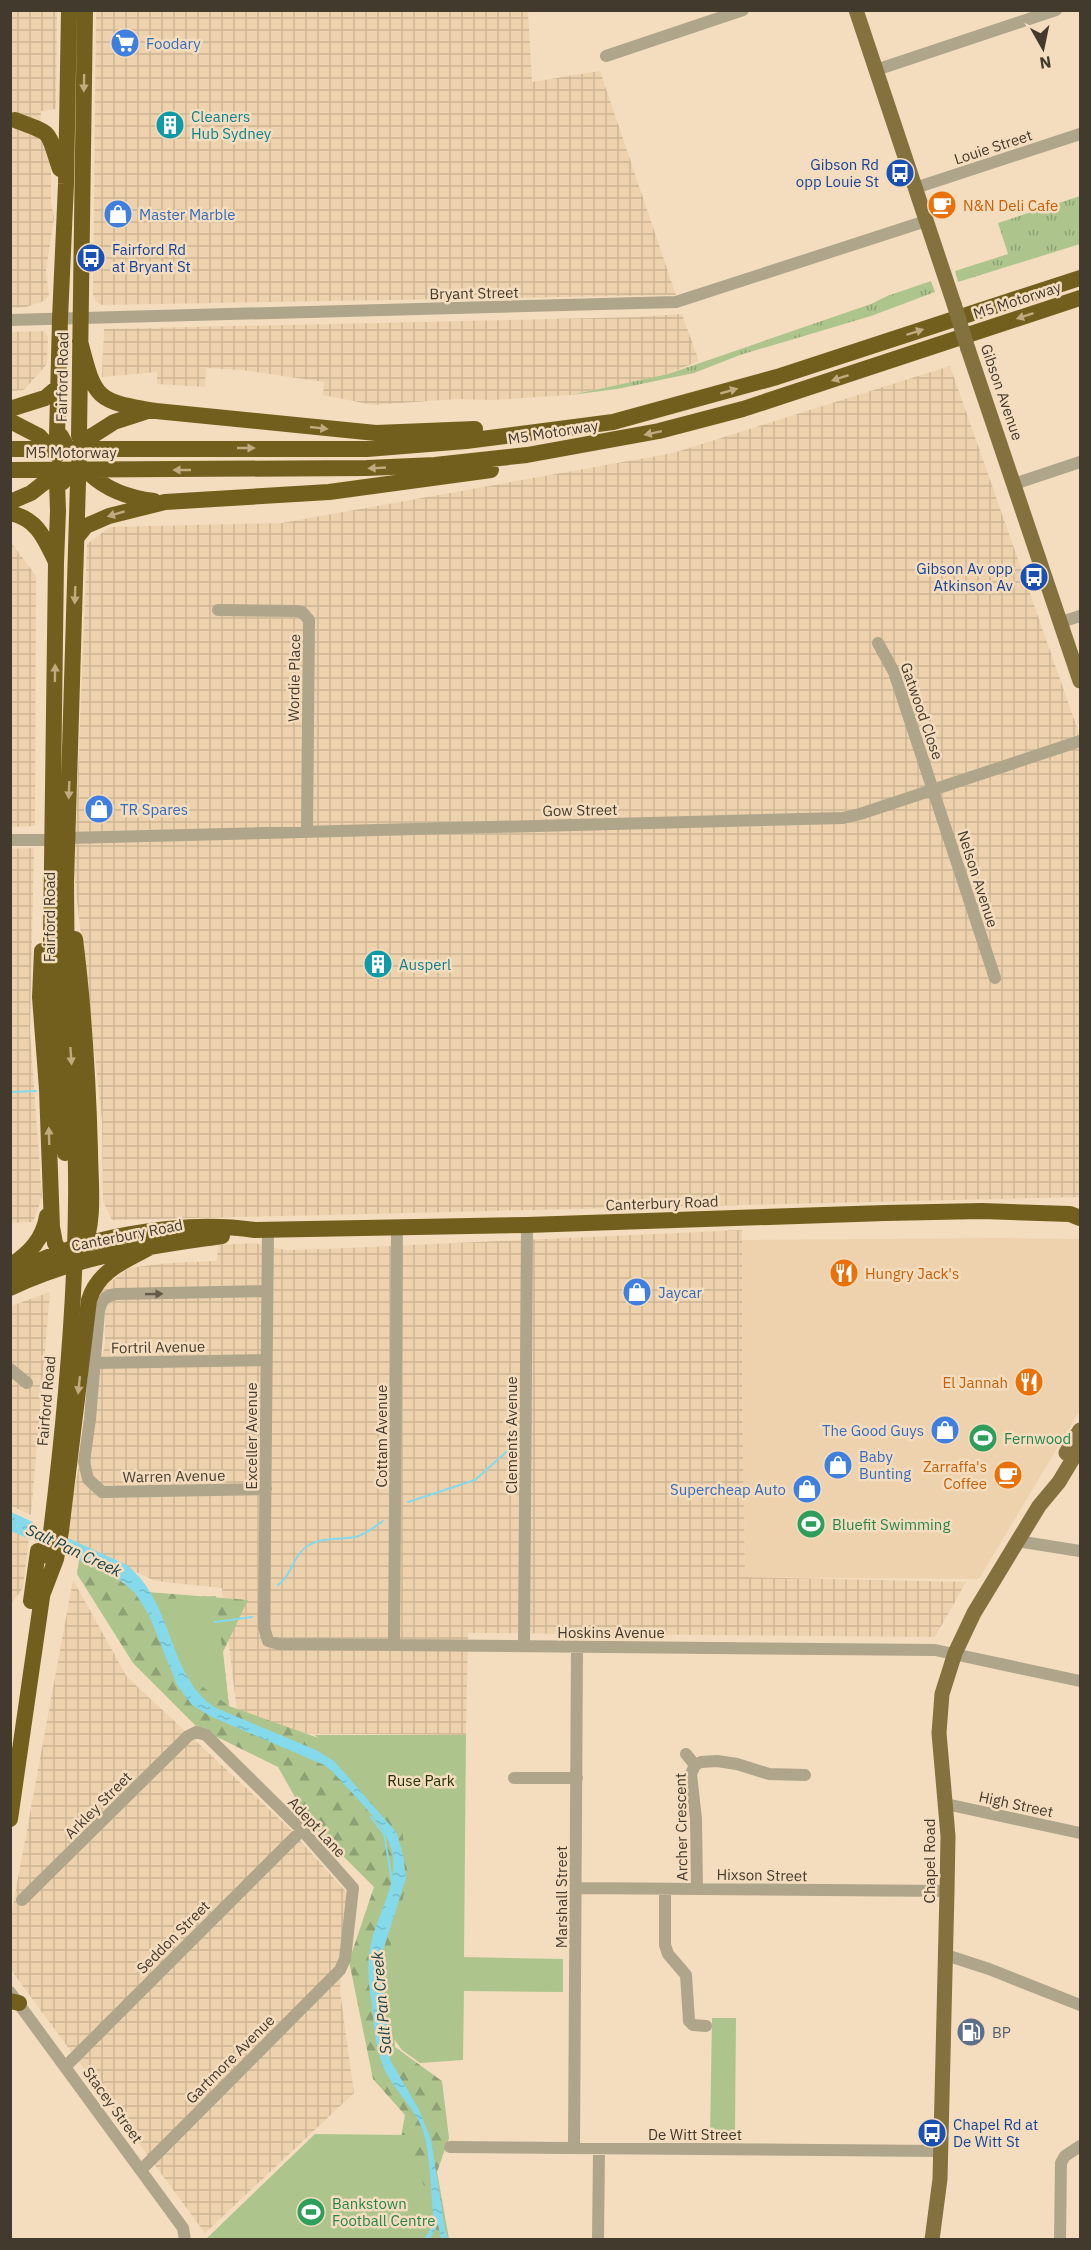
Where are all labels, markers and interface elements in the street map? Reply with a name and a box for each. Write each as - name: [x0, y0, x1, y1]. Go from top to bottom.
- north arrow: [1013, 18, 1073, 78]
- supermarket icon: Foodary: [109, 27, 141, 59]
- place label: Foodary: [146, 34, 201, 53]
- text: N: [1038, 52, 1053, 74]
- one-way arrow: [79, 73, 88, 92]
- place label: Cleaners Hub Sydney: [191, 107, 272, 143]
- building icon: Cleaners Hub Sydney: [154, 109, 186, 141]
- street label: Louie Street: [952, 125, 1034, 169]
- place label: Gibson Rd opp Louie St: [796, 155, 879, 191]
- bus stop icon: Gibson Rd opp Louie St: [884, 157, 916, 189]
- cafe icon: N&N Deli Cafe: [926, 189, 958, 221]
- place label: N&N Deli Cafe: [963, 196, 1058, 215]
- shop icon: Master Marble: [102, 198, 134, 230]
- place label: Master Marble: [139, 205, 236, 224]
- place label: Fairford Rd at Bryant St: [112, 240, 191, 276]
- bus stop icon: Fairford Rd at Bryant St: [75, 242, 107, 274]
- street label: M5 Motorway: [971, 277, 1064, 323]
- street label: Bryant Street: [429, 283, 519, 303]
- one-way arrow: [1016, 312, 1034, 321]
- one-way arrow: [906, 327, 924, 336]
- street label: Fairford Road: [52, 332, 72, 422]
- street label: Gibson Avenue: [977, 341, 1027, 443]
- one-way arrow: [831, 374, 849, 383]
- one-way arrow: [720, 385, 738, 395]
- street label: M5 Motorway: [506, 415, 600, 449]
- one-way arrow: [309, 423, 328, 433]
- one-way arrow: [644, 428, 662, 438]
- street label: M5 Motorway: [25, 443, 117, 462]
- one-way arrow: [236, 443, 255, 453]
- one-way arrow: [367, 463, 386, 472]
- one-way arrow: [172, 465, 191, 474]
- one-way arrow: [107, 510, 125, 519]
- place label: Gibson Av opp Atkinson Av: [916, 559, 1014, 595]
- bus stop icon: Gibson Av opp Atkinson Av: [1018, 561, 1050, 593]
- one-way arrow: [71, 586, 80, 605]
- street label: Wordie Place: [284, 634, 304, 722]
- street label: Gatwood Close: [896, 660, 948, 762]
- one-way arrow: [50, 664, 60, 683]
- one-way arrow: [65, 781, 74, 800]
- shop icon: TR Spares: [83, 793, 115, 825]
- place label: TR Spares: [120, 800, 188, 819]
- street label: Gow Street: [542, 800, 618, 820]
- street label: Nelson Avenue: [953, 828, 1003, 930]
- street label: Fairford Road: [40, 872, 59, 962]
- building icon: Ausperl: [362, 948, 394, 980]
- place label: Ausperl: [399, 955, 451, 974]
- one-way arrow: [66, 1046, 76, 1065]
- one-way arrow: [45, 1127, 54, 1146]
- street label: Canterbury Road: [605, 1192, 719, 1214]
- street label: Canterbury Road: [70, 1215, 184, 1255]
- restaurant icon: Hungry Jack's: [828, 1257, 860, 1289]
- place label: Hungry Jack's: [865, 1264, 959, 1283]
- shop icon: Jaycar: [621, 1276, 653, 1308]
- place label: Jaycar: [658, 1283, 703, 1302]
- one-way arrow: [144, 1289, 163, 1298]
- street label: Fortril Avenue: [111, 1337, 205, 1357]
- street label: Fairford Road: [33, 1355, 59, 1447]
- restaurant icon: El Jannah: [1013, 1366, 1045, 1398]
- place label: El Jannah: [942, 1373, 1008, 1392]
- one-way arrow: [74, 1376, 84, 1395]
- street label: Clements Avenue: [502, 1376, 521, 1494]
- street label: Exceller Avenue: [242, 1382, 261, 1490]
- street label: Cottam Avenue: [372, 1385, 391, 1487]
- shop icon: The Good Guys: [929, 1414, 961, 1446]
- place label: The Good Guys: [822, 1421, 924, 1440]
- sports icon: Fernwood: [967, 1422, 999, 1454]
- place label: Fernwood: [1004, 1429, 1071, 1448]
- place label: Baby Bunting: [859, 1447, 911, 1483]
- shop icon: Baby Bunting: [822, 1449, 854, 1481]
- place label: Zarraffa's Coffee: [923, 1457, 987, 1493]
- cafe icon: Zarraffa's Coffee: [992, 1459, 1024, 1491]
- street label: Warren Avenue: [123, 1466, 225, 1486]
- shop icon: Supercheap Auto: [791, 1473, 823, 1505]
- place label: Supercheap Auto: [670, 1480, 786, 1499]
- sports icon: Bluefit Swimming: [795, 1508, 827, 1540]
- place label: Bluefit Swimming: [832, 1515, 950, 1534]
- water label: Salt Pan Creek: [23, 1519, 126, 1581]
- street label: Hoskins Avenue: [557, 1623, 665, 1642]
- street label: Arkley Street: [60, 1767, 136, 1843]
- park label: Ruse Park: [387, 1771, 455, 1790]
- street label: Archer Crescent: [671, 1773, 691, 1881]
- street label: High Street: [977, 1787, 1055, 1821]
- street label: Adept Lane: [284, 1793, 350, 1861]
- street label: Chapel Road: [920, 1819, 939, 1903]
- street label: Marshall Street: [552, 1846, 571, 1948]
- street label: Hixson Street: [716, 1865, 808, 1885]
- street label: Seddon Street: [132, 1896, 214, 1978]
- water label: Salt Pan Creek: [366, 1950, 395, 2055]
- street label: Gartmore Avenue: [182, 2011, 278, 2107]
- fuel station icon: BP: [955, 2016, 987, 2048]
- place label: BP: [992, 2023, 1011, 2042]
- street label: Stacey Street: [79, 2063, 147, 2147]
- place label: Chapel Rd at De Witt St: [953, 2115, 1038, 2151]
- bus stop icon: Chapel Rd at De Witt St: [916, 2117, 948, 2149]
- street label: De Witt Street: [648, 2125, 742, 2144]
- place label: Bankstown Football Centre: [332, 2194, 435, 2230]
- sports icon: Bankstown Football Centre: [295, 2196, 327, 2228]

